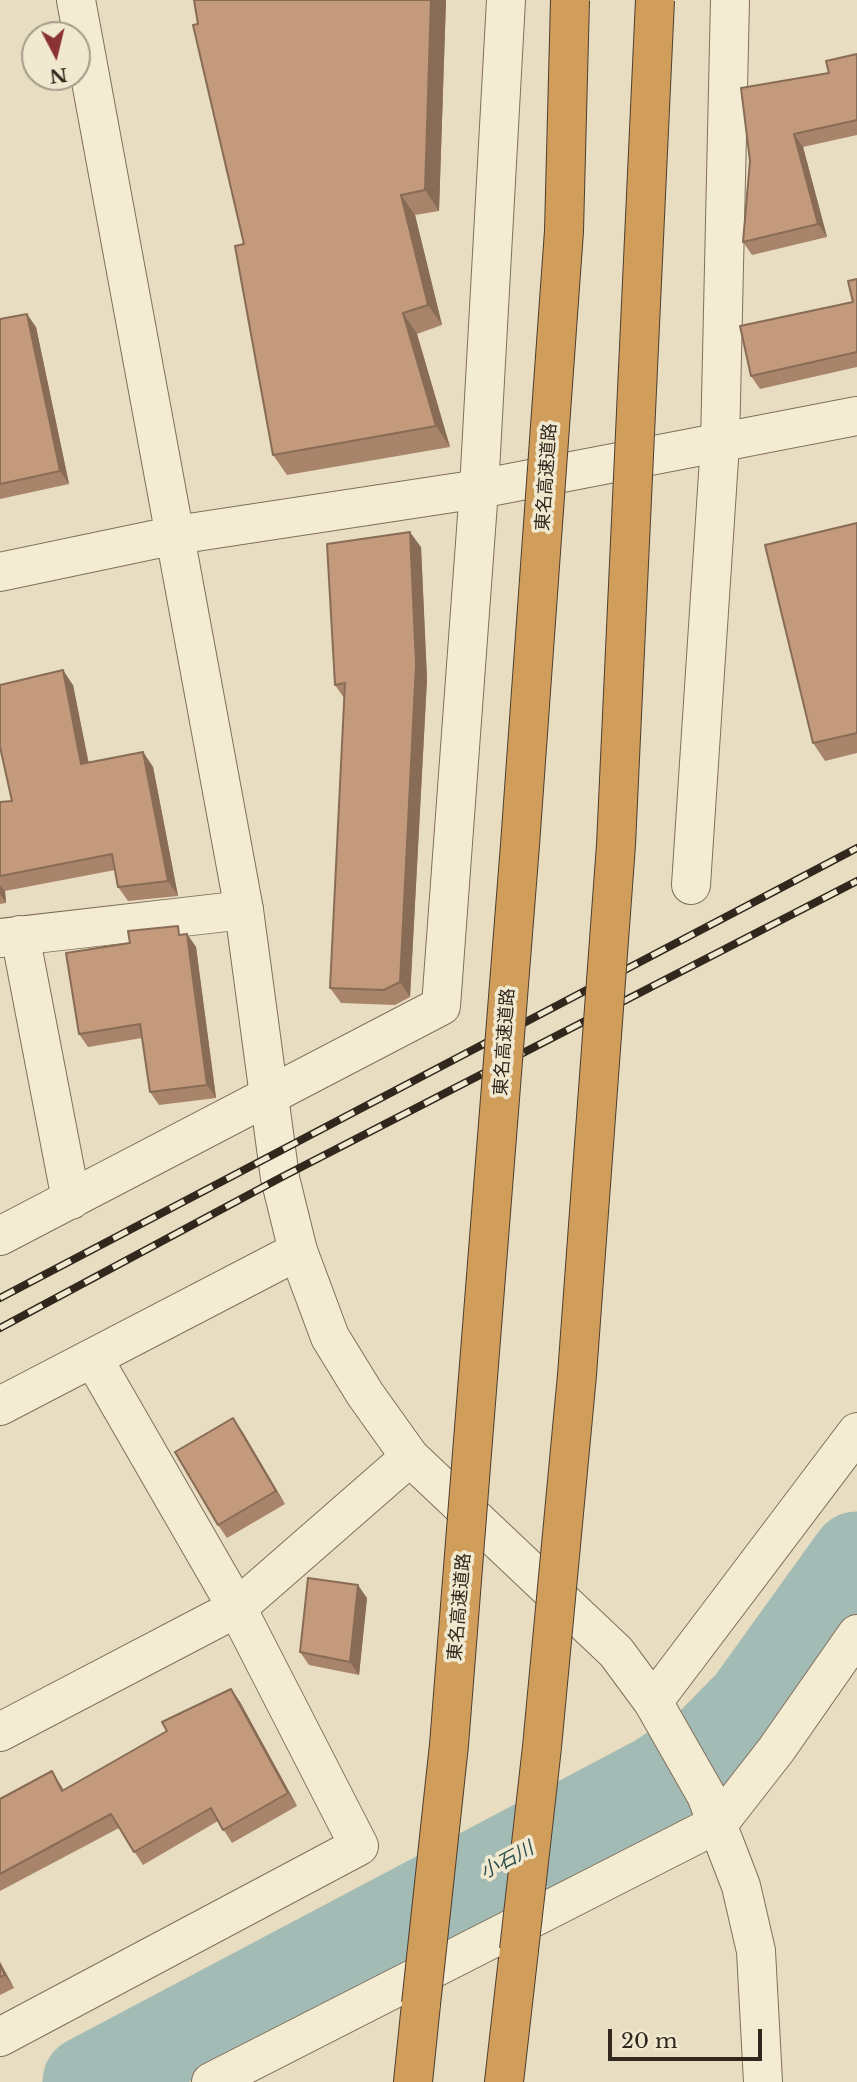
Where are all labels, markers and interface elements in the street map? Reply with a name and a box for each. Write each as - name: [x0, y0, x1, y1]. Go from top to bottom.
- north arrow: [21, 21, 91, 91]
- text: N: [48, 63, 69, 88]
- street label: 東名高速道路: [532, 422, 562, 532]
- street label: 東名高速道路: [490, 987, 520, 1097]
- street label: 東名高速道路: [445, 1552, 475, 1662]
- water label: 小石川: [476, 1838, 538, 1884]
- scale bar: [612, 2016, 766, 2060]
- text: 20 m: [621, 2028, 678, 2054]

